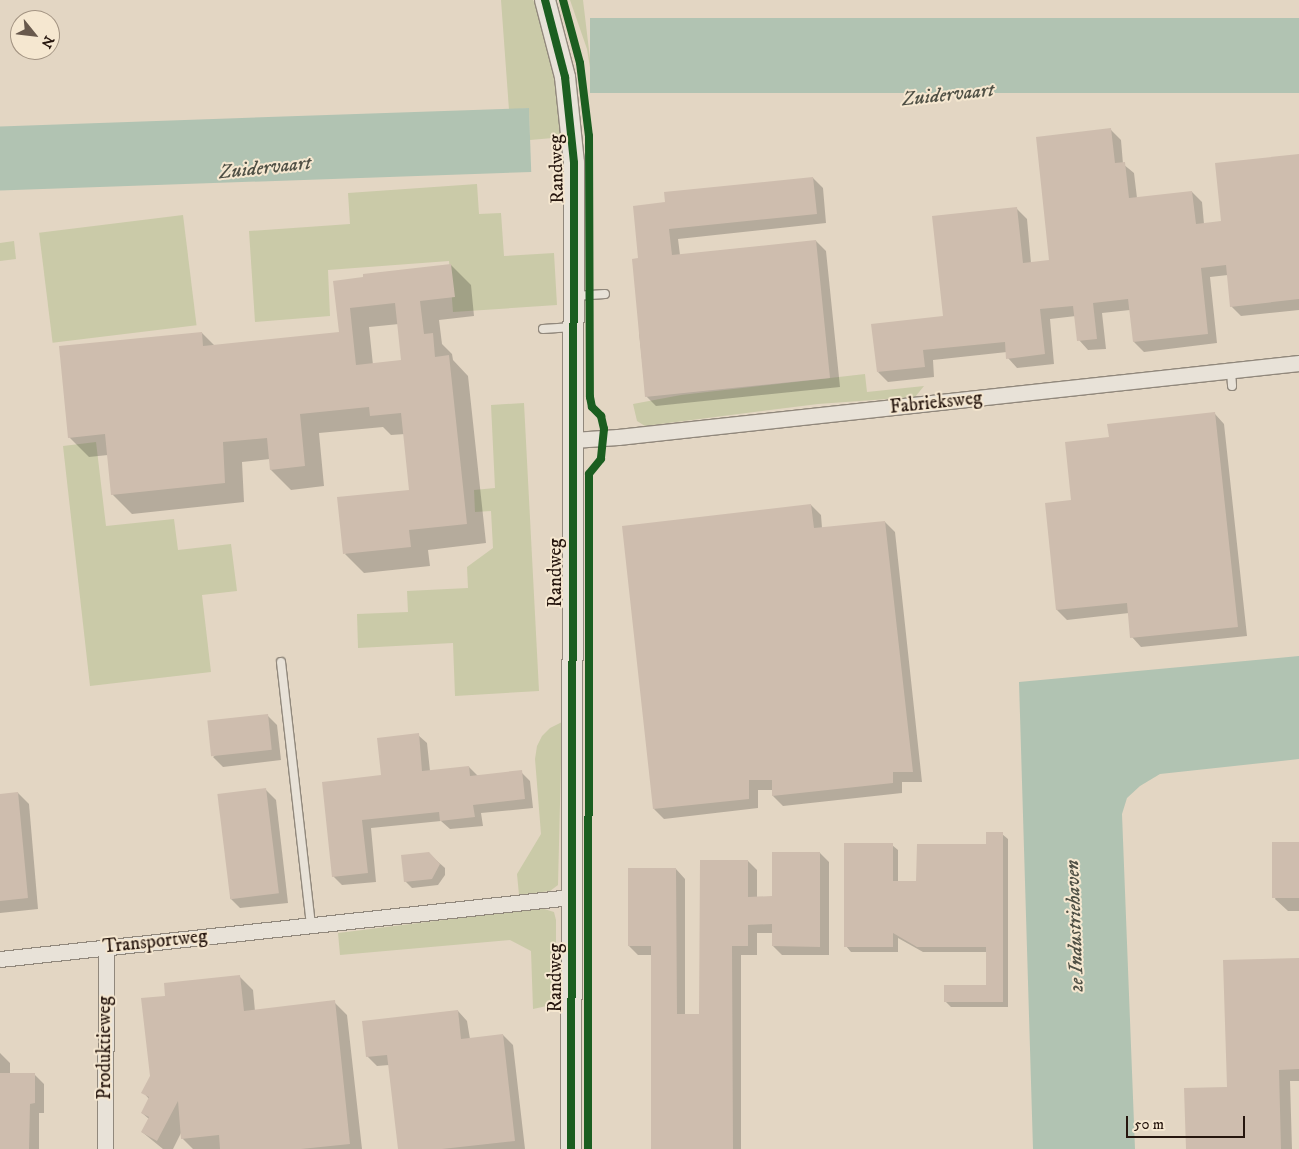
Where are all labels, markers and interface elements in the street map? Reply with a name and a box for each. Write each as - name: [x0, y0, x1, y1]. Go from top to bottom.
- north arrow: [10, 10, 60, 60]
- text: N: [37, 32, 58, 51]
- water label: Zuidervaart: [901, 78, 995, 112]
- street label: Randweg: [544, 134, 570, 204]
- water label: Zuidervaart: [218, 151, 312, 185]
- street label: Fabrieksweg: [889, 387, 983, 419]
- street label: Randweg: [545, 538, 567, 608]
- water label: 2e Industriehaven: [1061, 859, 1089, 993]
- street label: Transportweg: [102, 925, 208, 959]
- street label: Randweg: [545, 943, 567, 1013]
- street label: Produktieweg: [94, 996, 116, 1100]
- scale bar: [1129, 1106, 1248, 1138]
- text: 50 m: [1134, 1115, 1164, 1134]

